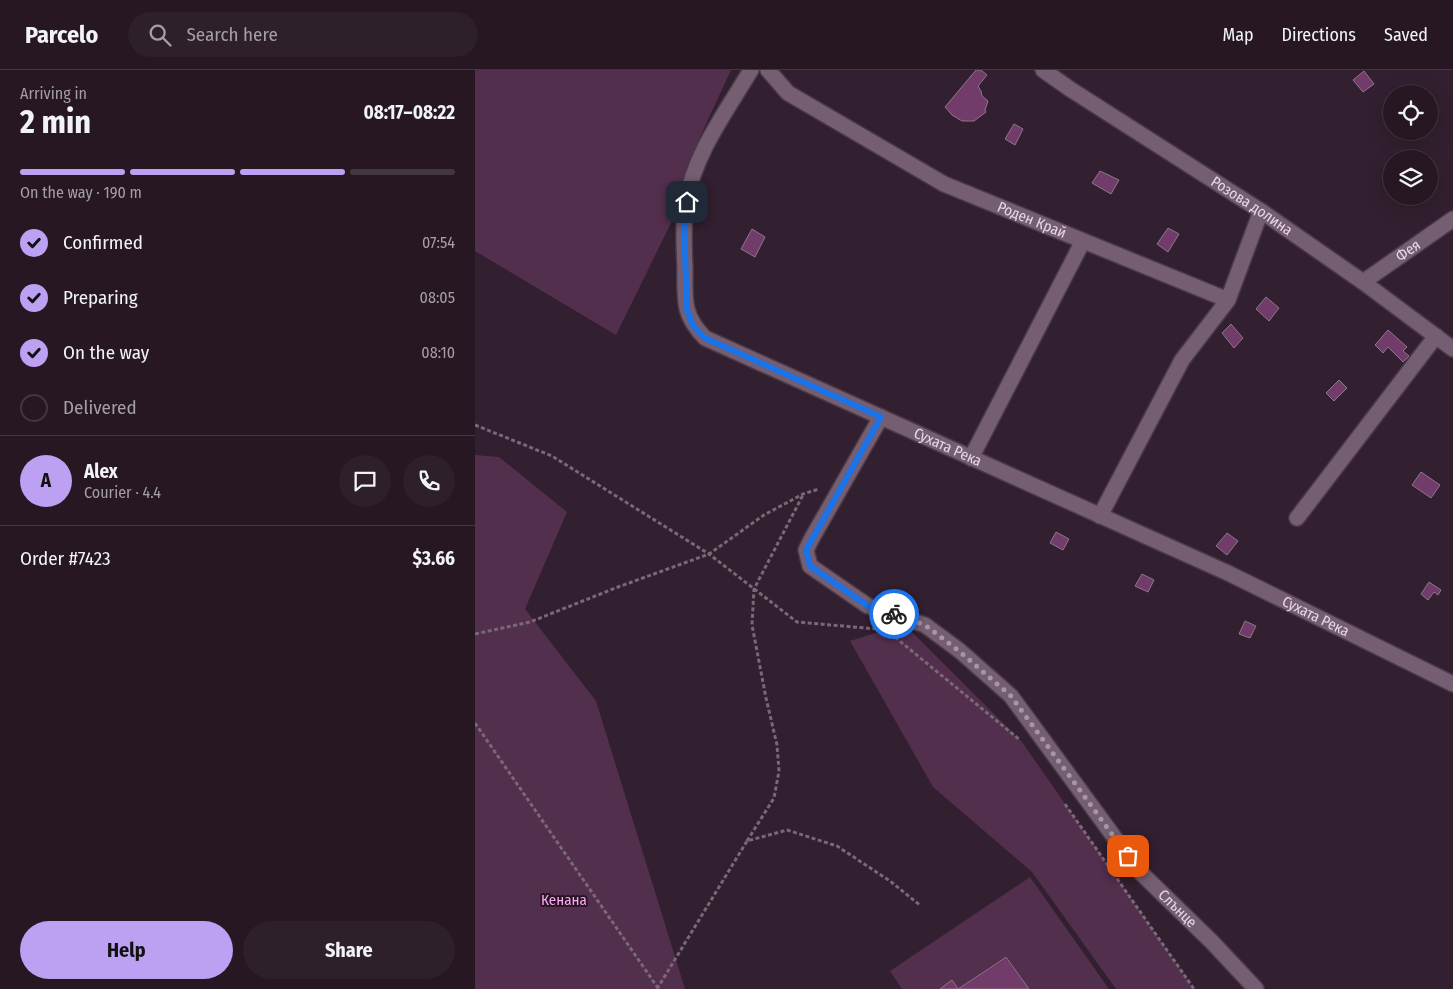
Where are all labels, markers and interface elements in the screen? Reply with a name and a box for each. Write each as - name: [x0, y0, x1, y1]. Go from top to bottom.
- search box: [128, 12, 478, 57]
- text: Parcelo: [25, 21, 98, 49]
- icon: search: [146, 21, 174, 49]
- text: Search here: [186, 23, 278, 46]
- text: Map: [1222, 24, 1254, 46]
- text: Directions: [1282, 24, 1356, 46]
- text: Saved: [1384, 24, 1428, 46]
- text: Arriving in: [20, 84, 87, 103]
- map controls: [1383, 85, 1438, 205]
- button: locate: [1383, 85, 1438, 140]
- text: 08:17–08:22: [363, 101, 455, 124]
- text: 2 min: [20, 103, 91, 141]
- button: layers: [1383, 150, 1438, 205]
- street label: Розова долина: [1208, 172, 1296, 239]
- pin: [666, 181, 708, 223]
- text: On the way · 190 m: [20, 183, 142, 202]
- icon: home: [673, 188, 701, 216]
- street label: Роден Край: [995, 198, 1069, 242]
- icon: check: [20, 229, 48, 257]
- text: Confirmed: [63, 231, 143, 254]
- text: 07:54: [422, 233, 455, 252]
- street label: Фея: [1392, 236, 1424, 265]
- icon: check: [20, 284, 48, 312]
- text: Preparing: [63, 286, 138, 309]
- text: 08:05: [420, 288, 455, 307]
- icon: check: [20, 339, 48, 367]
- text: On the way: [63, 341, 149, 364]
- text: 08:10: [421, 343, 455, 362]
- text: Delivered: [63, 396, 137, 419]
- street label: Сухата Река: [911, 424, 985, 470]
- button: chat: [339, 455, 391, 507]
- button: phone: [403, 455, 455, 507]
- text: Alex: [84, 460, 118, 483]
- text: A: [41, 469, 51, 492]
- text: Courier · 4.4: [84, 483, 161, 502]
- text: Order #7423: [20, 547, 111, 570]
- text: $3.66: [413, 547, 455, 570]
- courier: [869, 589, 919, 639]
- street label: Сухата Река: [1279, 592, 1352, 640]
- icon: bike: [880, 600, 908, 628]
- pin: [1107, 835, 1149, 877]
- icon: bag: [1114, 842, 1142, 870]
- street label: Слънце: [1155, 886, 1201, 931]
- park label: Кенана: [541, 891, 587, 909]
- button: Help: [20, 921, 233, 979]
- button: Share: [243, 921, 455, 979]

